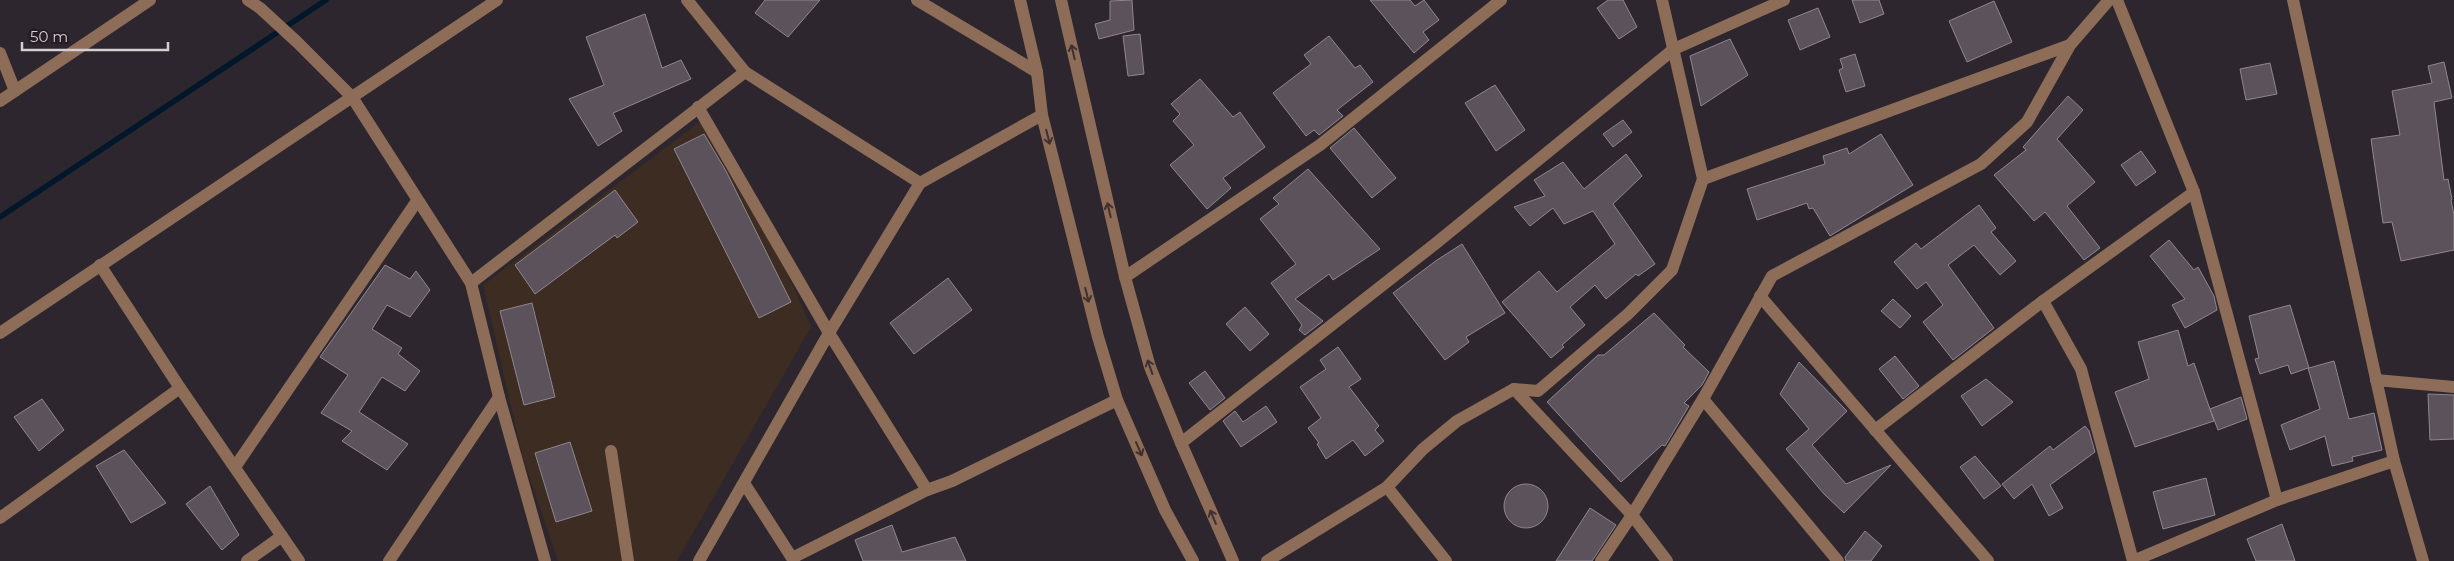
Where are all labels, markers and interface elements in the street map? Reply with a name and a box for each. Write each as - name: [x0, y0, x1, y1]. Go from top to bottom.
- scale bar: [22, 20, 169, 52]
- text: 50 m: [30, 27, 68, 46]
- one-way arrow: [1067, 44, 1077, 60]
- one-way arrow: [1044, 129, 1053, 145]
- one-way arrow: [1104, 202, 1113, 218]
- one-way arrow: [1083, 286, 1093, 302]
- one-way arrow: [1145, 360, 1154, 375]
- one-way arrow: [1134, 441, 1144, 456]
- one-way arrow: [1207, 510, 1217, 525]

